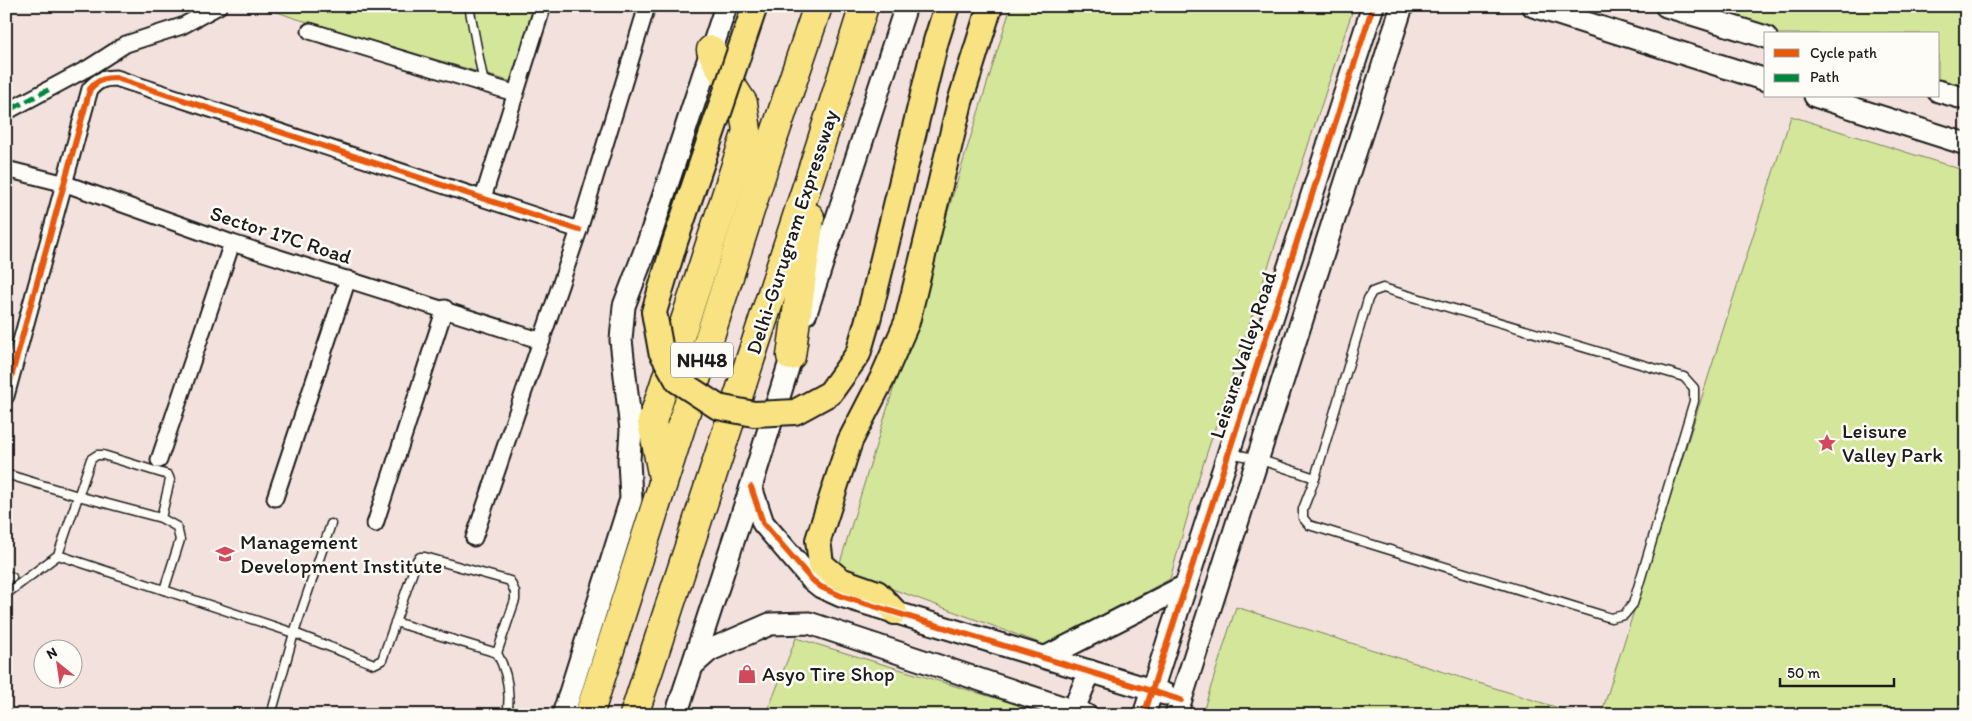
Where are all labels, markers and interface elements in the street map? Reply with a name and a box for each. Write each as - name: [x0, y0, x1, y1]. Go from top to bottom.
- legend: [1764, 32, 1940, 98]
- text: Cycle path: [1810, 44, 1877, 62]
- text: Path: [1810, 68, 1839, 86]
- street label: Delhi-Gurugram Expressway: [740, 106, 843, 357]
- street label: Sector 17C Road: [207, 200, 355, 269]
- street label: Leisure Valley Road: [1204, 268, 1281, 441]
- road number: NH48: [671, 342, 733, 378]
- place label: Leisure Valley Park: [1842, 418, 1943, 467]
- place icon: Leisure Valley Park: [1816, 432, 1838, 454]
- place label: Management Development Institute: [240, 529, 442, 578]
- school or university icon: Management Development Institute: [214, 543, 236, 565]
- north arrow: [32, 638, 82, 688]
- text: N: [43, 643, 60, 663]
- scale bar: [1780, 656, 1893, 688]
- place label: Asyo Tire Shop: [762, 661, 895, 686]
- shop icon: Asyo Tire Shop: [736, 663, 758, 685]
- text: 50 m: [1787, 664, 1820, 682]

